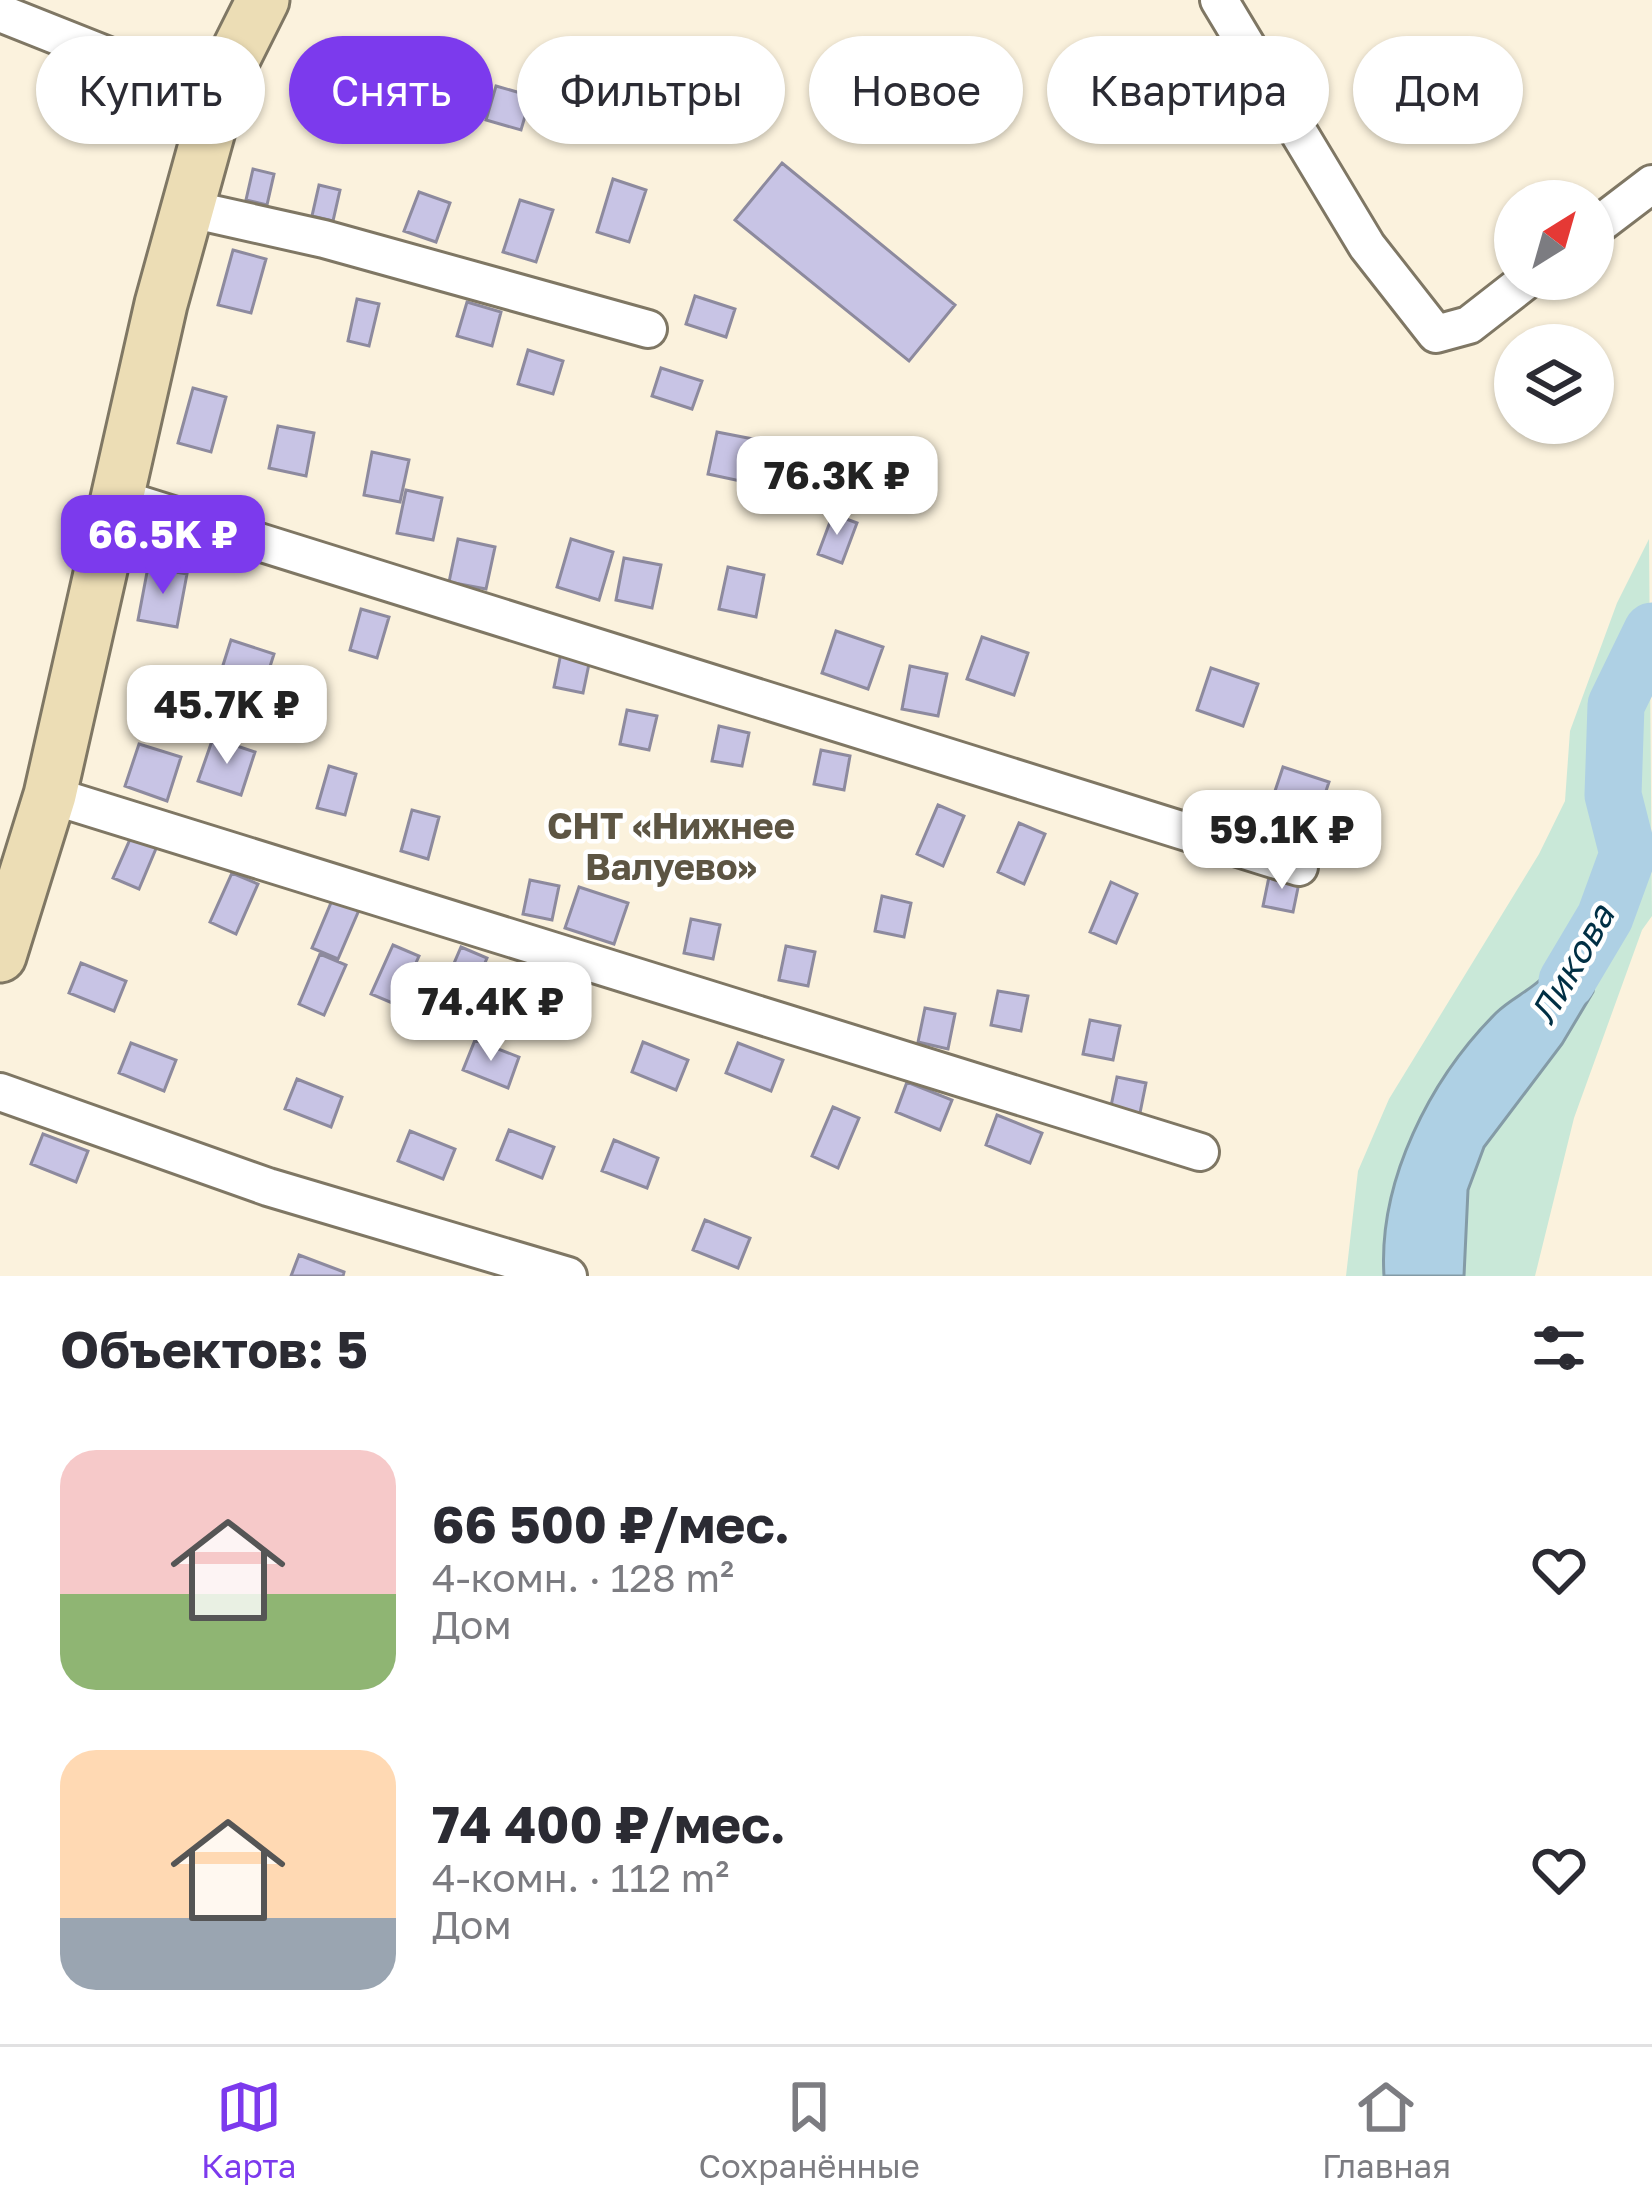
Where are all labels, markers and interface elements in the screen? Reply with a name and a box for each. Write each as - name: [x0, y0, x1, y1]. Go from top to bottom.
- chip: Купить: [36, 36, 265, 144]
- chip: Снять: [289, 36, 493, 144]
- chip: Фильтры: [517, 36, 785, 144]
- chip: Новое: [809, 36, 1023, 144]
- chip: Квартира: [1047, 36, 1329, 144]
- chip: Дом: [1353, 36, 1523, 144]
- north arrow: [1494, 180, 1614, 300]
- map controls: [1494, 180, 1614, 444]
- button: layers: [1494, 324, 1614, 444]
- pin: 76.3K ₽: [726, 436, 948, 538]
- text: 76.3K ₽: [764, 451, 910, 498]
- pin: 66.5K ₽: [52, 495, 274, 597]
- text: 66.5K ₽: [88, 510, 238, 557]
- pin: 45.7K ₽: [116, 665, 338, 767]
- text: 45.7K ₽: [154, 680, 300, 727]
- pin: 59.1K ₽: [1171, 790, 1393, 892]
- district label: СНТ «Нижнее Валуево»: [547, 804, 795, 888]
- text: 59.1K ₽: [1209, 805, 1355, 852]
- water label: Ликова: [1520, 895, 1624, 1031]
- pin: 74.4K ₽: [380, 962, 602, 1064]
- text: 74.4K ₽: [418, 977, 564, 1024]
- icon: filters: [1526, 1315, 1592, 1381]
- text: Объектов: 5: [60, 1318, 368, 1379]
- text: 66 500 ₽/мес.: [432, 1493, 790, 1554]
- icon: home: [156, 1498, 300, 1642]
- icon: heart: [1526, 1537, 1592, 1603]
- text: 4-комн. · 128 m²: [432, 1554, 734, 1601]
- text: Дом: [432, 1601, 512, 1648]
- text: 74 400 ₽/мес.: [432, 1793, 786, 1854]
- icon: home: [156, 1798, 300, 1942]
- icon: heart: [1526, 1837, 1592, 1903]
- text: 4-комн. · 112 m²: [432, 1854, 729, 1901]
- text: Дом: [432, 1901, 512, 1948]
- tab: Карта: [201, 2074, 297, 2185]
- tab: Сохранённые: [699, 2074, 920, 2185]
- tab: Главная: [1322, 2074, 1451, 2185]

